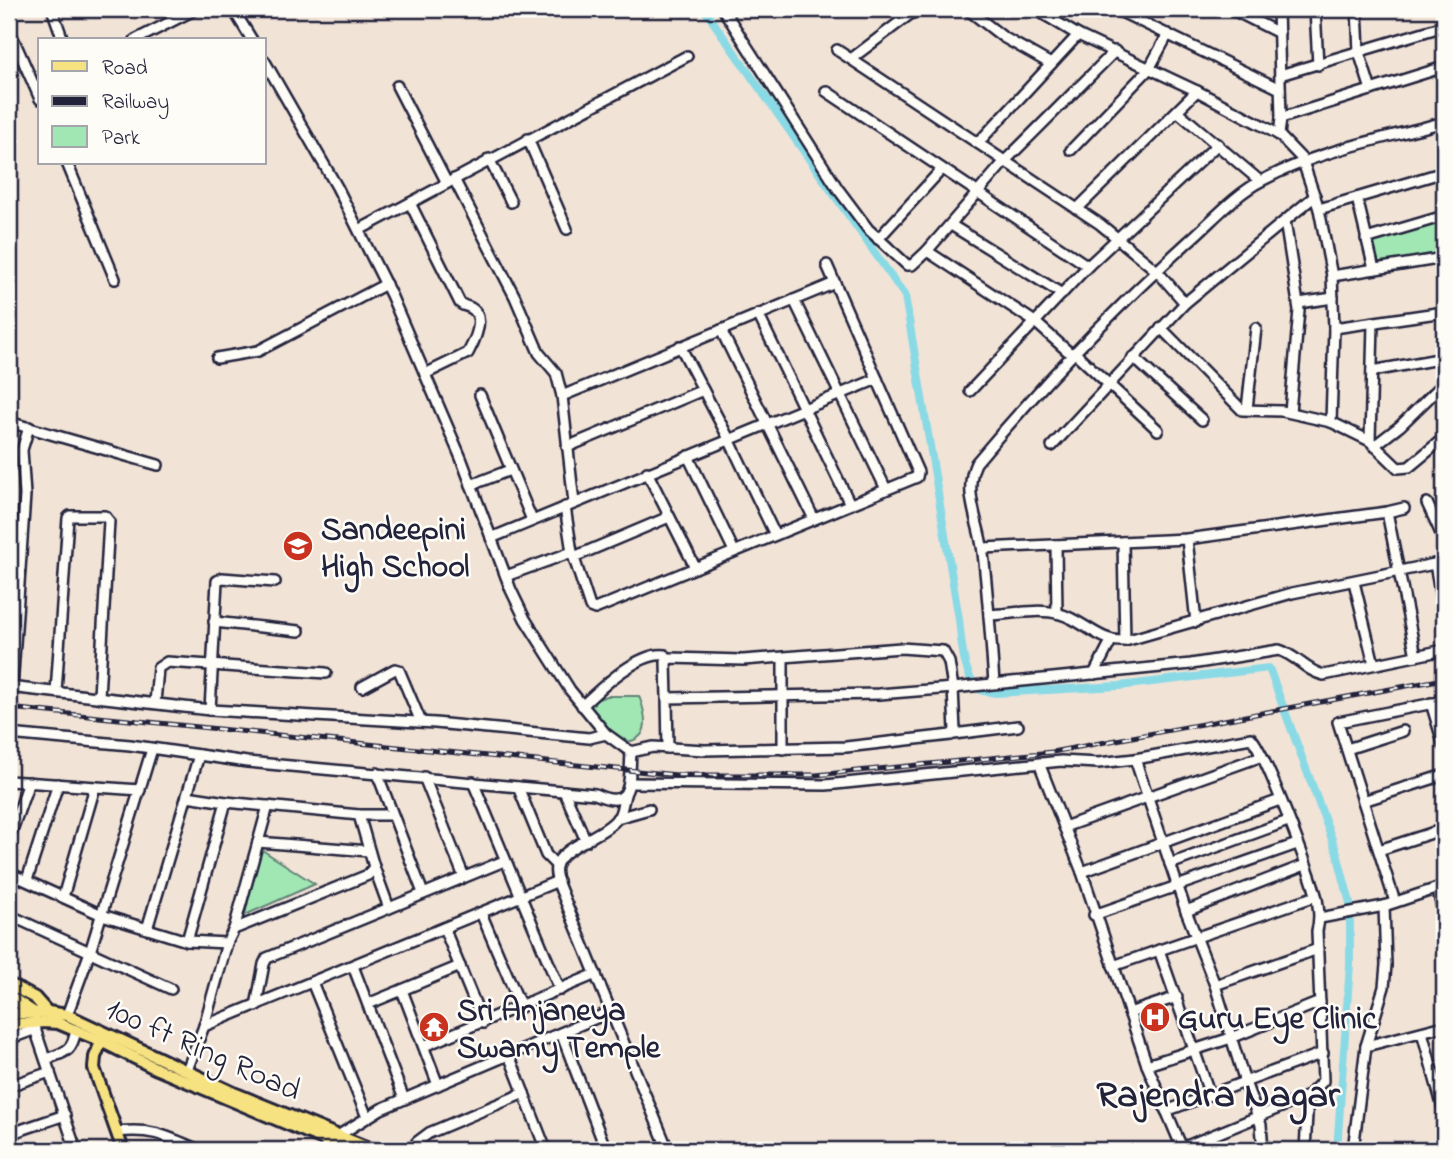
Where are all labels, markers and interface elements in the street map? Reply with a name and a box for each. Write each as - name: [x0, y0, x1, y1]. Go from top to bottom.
- legend: [38, 38, 266, 164]
- text: Road: [102, 54, 148, 84]
- text: Railway: [102, 88, 169, 120]
- text: Park: [102, 124, 141, 154]
- place label: Sandeepini High School: [321, 508, 469, 593]
- school or university icon: Sandeepini High School: [281, 529, 315, 563]
- street label: 100 ft Ring Road: [97, 987, 308, 1115]
- place label: Sri Anjaneya Swamy Temple: [457, 989, 662, 1074]
- place label: Guru Eye Clinic: [1178, 997, 1377, 1045]
- hospital icon: Guru Eye Clinic: [1138, 1000, 1172, 1034]
- temple icon: Sri Anjaneya Swamy Temple: [417, 1010, 451, 1044]
- district label: Rajendra Nagar: [1096, 1069, 1341, 1125]

